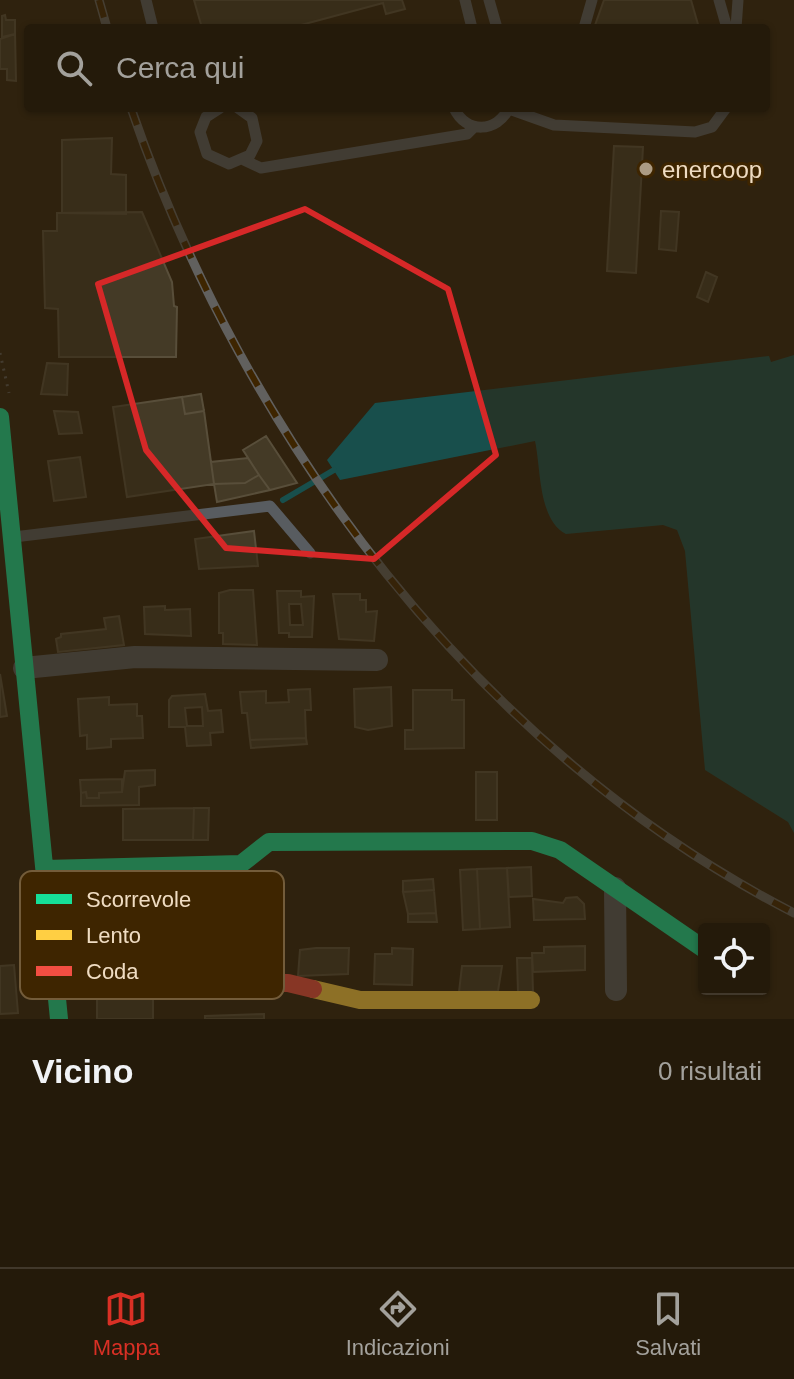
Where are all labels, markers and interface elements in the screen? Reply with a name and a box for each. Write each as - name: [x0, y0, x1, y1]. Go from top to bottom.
- search box: [24, 24, 770, 112]
- icon: search: [52, 46, 96, 90]
- text: Cerca qui: [116, 51, 244, 84]
- place label: enercoop: [662, 156, 762, 183]
- marker: enercoop: [637, 160, 655, 178]
- legend: [20, 871, 284, 999]
- text: Scorrevole: [86, 887, 191, 912]
- text: Lento: [86, 923, 141, 948]
- map controls: [698, 923, 770, 995]
- button: locate: [698, 923, 770, 995]
- text: Coda: [86, 959, 139, 984]
- text: Vicino: [32, 1052, 133, 1090]
- text: 0 risultati: [658, 1056, 762, 1086]
- tab: Mappa: [93, 1287, 160, 1361]
- tab: Indicazioni: [346, 1287, 450, 1361]
- tab: Salvati: [635, 1287, 701, 1361]

